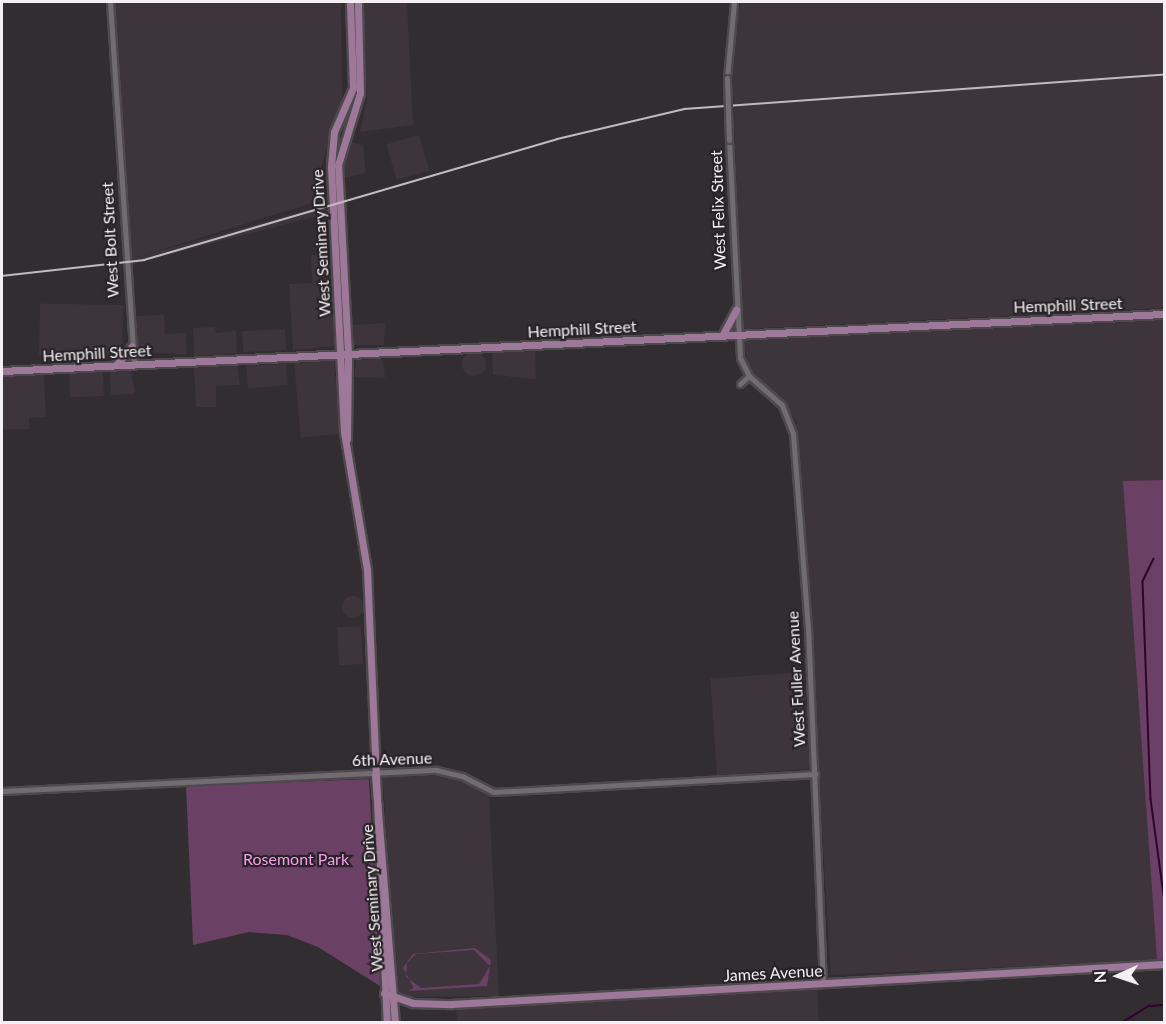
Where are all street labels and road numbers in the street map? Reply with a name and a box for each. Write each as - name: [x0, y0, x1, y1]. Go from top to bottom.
- street label: West Felix Street: [706, 150, 730, 270]
- street label: West Seminary Drive: [308, 169, 334, 317]
- street label: West Bolt Street: [97, 182, 123, 298]
- street label: Hemphill Street: [1013, 294, 1123, 316]
- street label: Hemphill Street: [527, 317, 637, 341]
- street label: Hemphill Street: [42, 341, 152, 365]
- street label: West Fuller Avenue: [783, 610, 809, 748]
- street label: 6th Avenue: [351, 748, 433, 770]
- street label: West Seminary Drive: [357, 823, 387, 973]
- street label: James Avenue: [723, 961, 823, 985]

